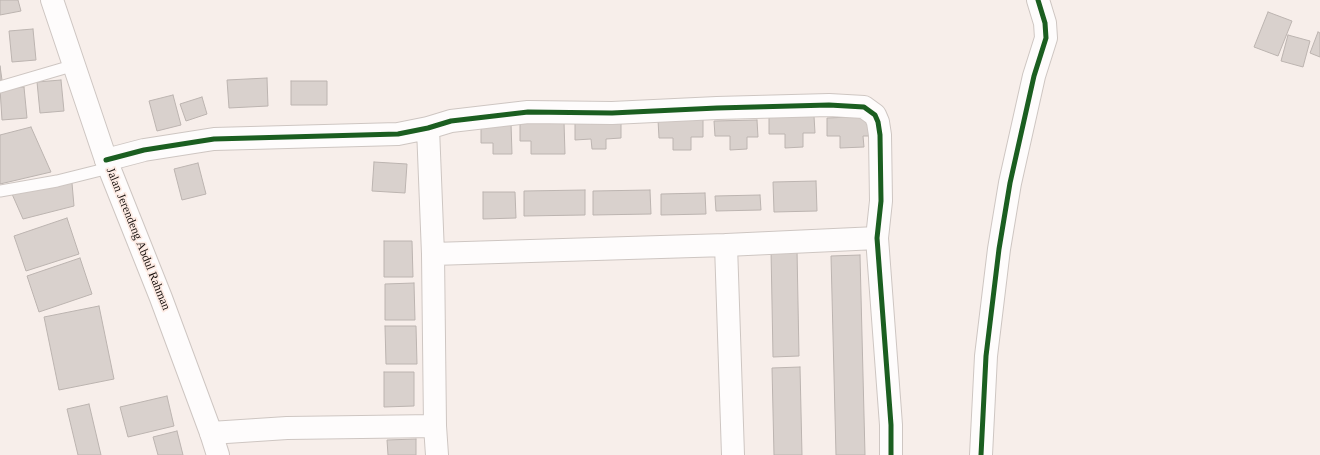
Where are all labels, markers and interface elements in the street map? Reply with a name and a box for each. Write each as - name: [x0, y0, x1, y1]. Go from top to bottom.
- street label: Jalan Jerendeng Abdul Rahman: [103, 166, 173, 312]

